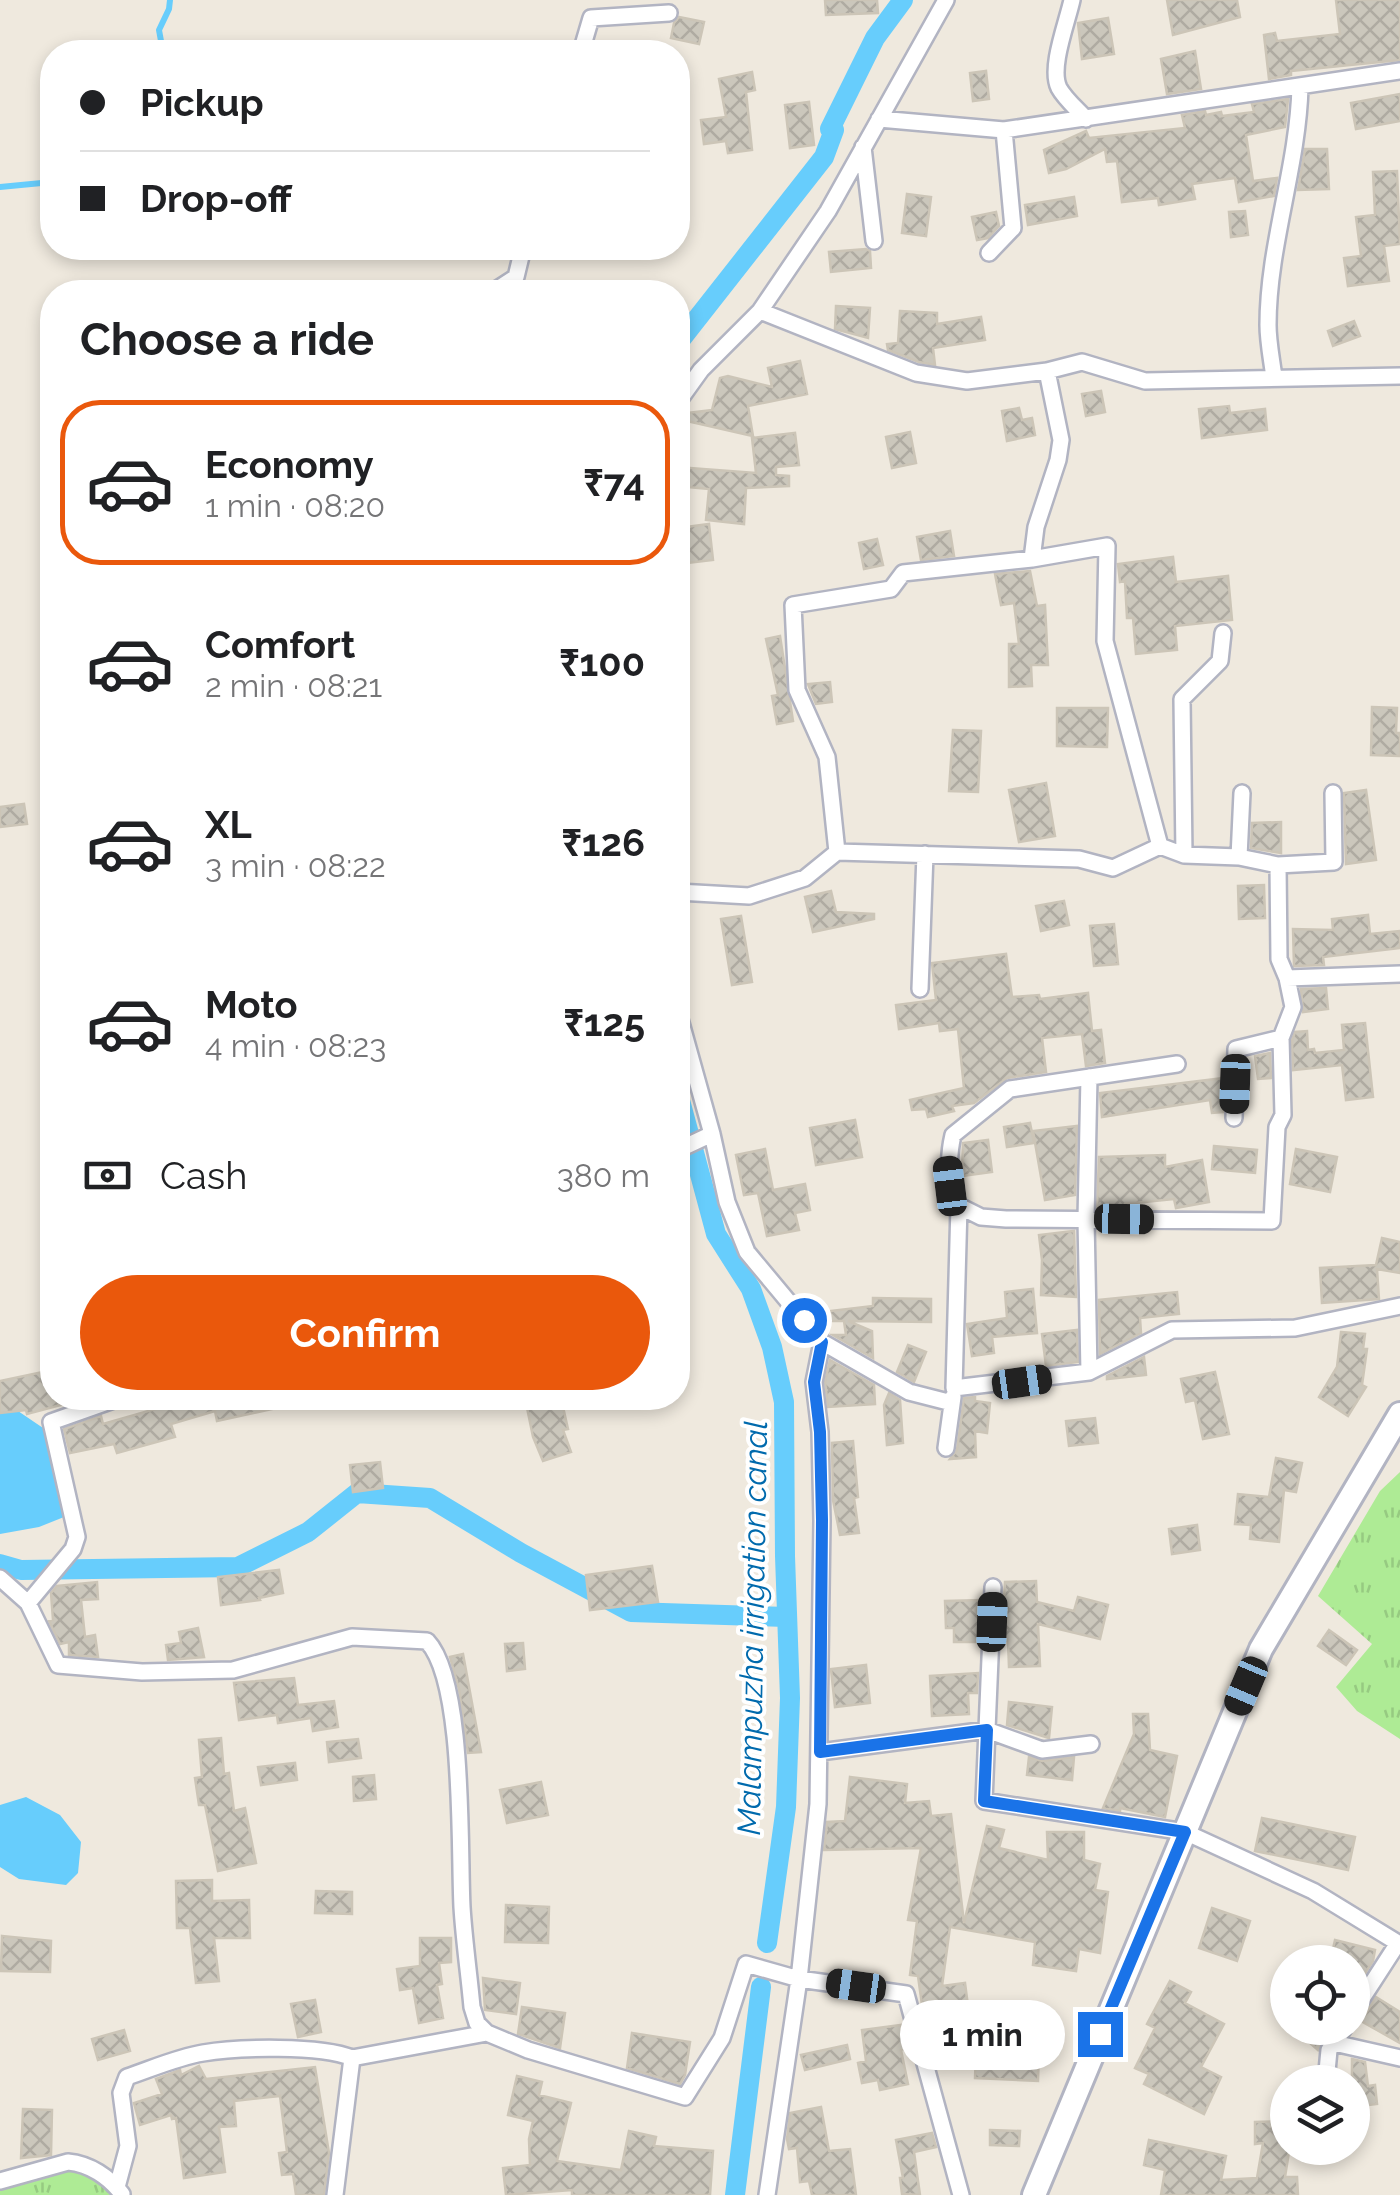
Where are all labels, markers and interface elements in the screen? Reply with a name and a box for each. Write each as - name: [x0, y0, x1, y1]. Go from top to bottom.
- text: Pickup: [140, 80, 264, 125]
- text: Drop-off: [140, 176, 292, 221]
- text: Choose a ride: [80, 313, 374, 366]
- icon: car: [85, 438, 175, 528]
- text: Economy: [205, 442, 374, 487]
- text: ₹74: [583, 460, 645, 505]
- text: 1 min · 08:20: [205, 487, 385, 524]
- icon: car: [85, 618, 175, 708]
- text: Comfort: [205, 622, 355, 667]
- text: ₹100: [559, 640, 645, 685]
- text: 2 min · 08:21: [205, 667, 382, 704]
- icon: car: [85, 798, 175, 888]
- text: XL: [205, 802, 252, 847]
- text: ₹126: [561, 820, 645, 865]
- text: 3 min · 08:22: [205, 847, 386, 884]
- icon: car: [85, 978, 175, 1068]
- text: Moto: [205, 982, 298, 1027]
- text: ₹125: [563, 1000, 645, 1045]
- text: 4 min · 08:23: [205, 1027, 386, 1064]
- car: [1219, 1053, 1251, 1115]
- icon: cash: [80, 1148, 135, 1203]
- text: Cash: [160, 1153, 247, 1198]
- car: [931, 1154, 969, 1218]
- text: 380 m: [557, 1157, 650, 1194]
- car: [1094, 1203, 1154, 1235]
- button: Confirm: [80, 1275, 650, 1390]
- route start: [782, 1298, 827, 1343]
- car: [990, 1363, 1054, 1401]
- water label: Malampuzha irrigation canal: [730, 1420, 774, 1836]
- car: [976, 1591, 1008, 1653]
- car: [1220, 1653, 1272, 1719]
- map controls: [1270, 1945, 1370, 2165]
- button: locate: [1270, 1945, 1370, 2045]
- car: [824, 1967, 888, 2005]
- callout: 1 min: [900, 1999, 1065, 2069]
- route end: [1078, 2012, 1123, 2057]
- text: 1 min: [942, 2016, 1023, 2053]
- button: layers: [1270, 2065, 1370, 2165]

